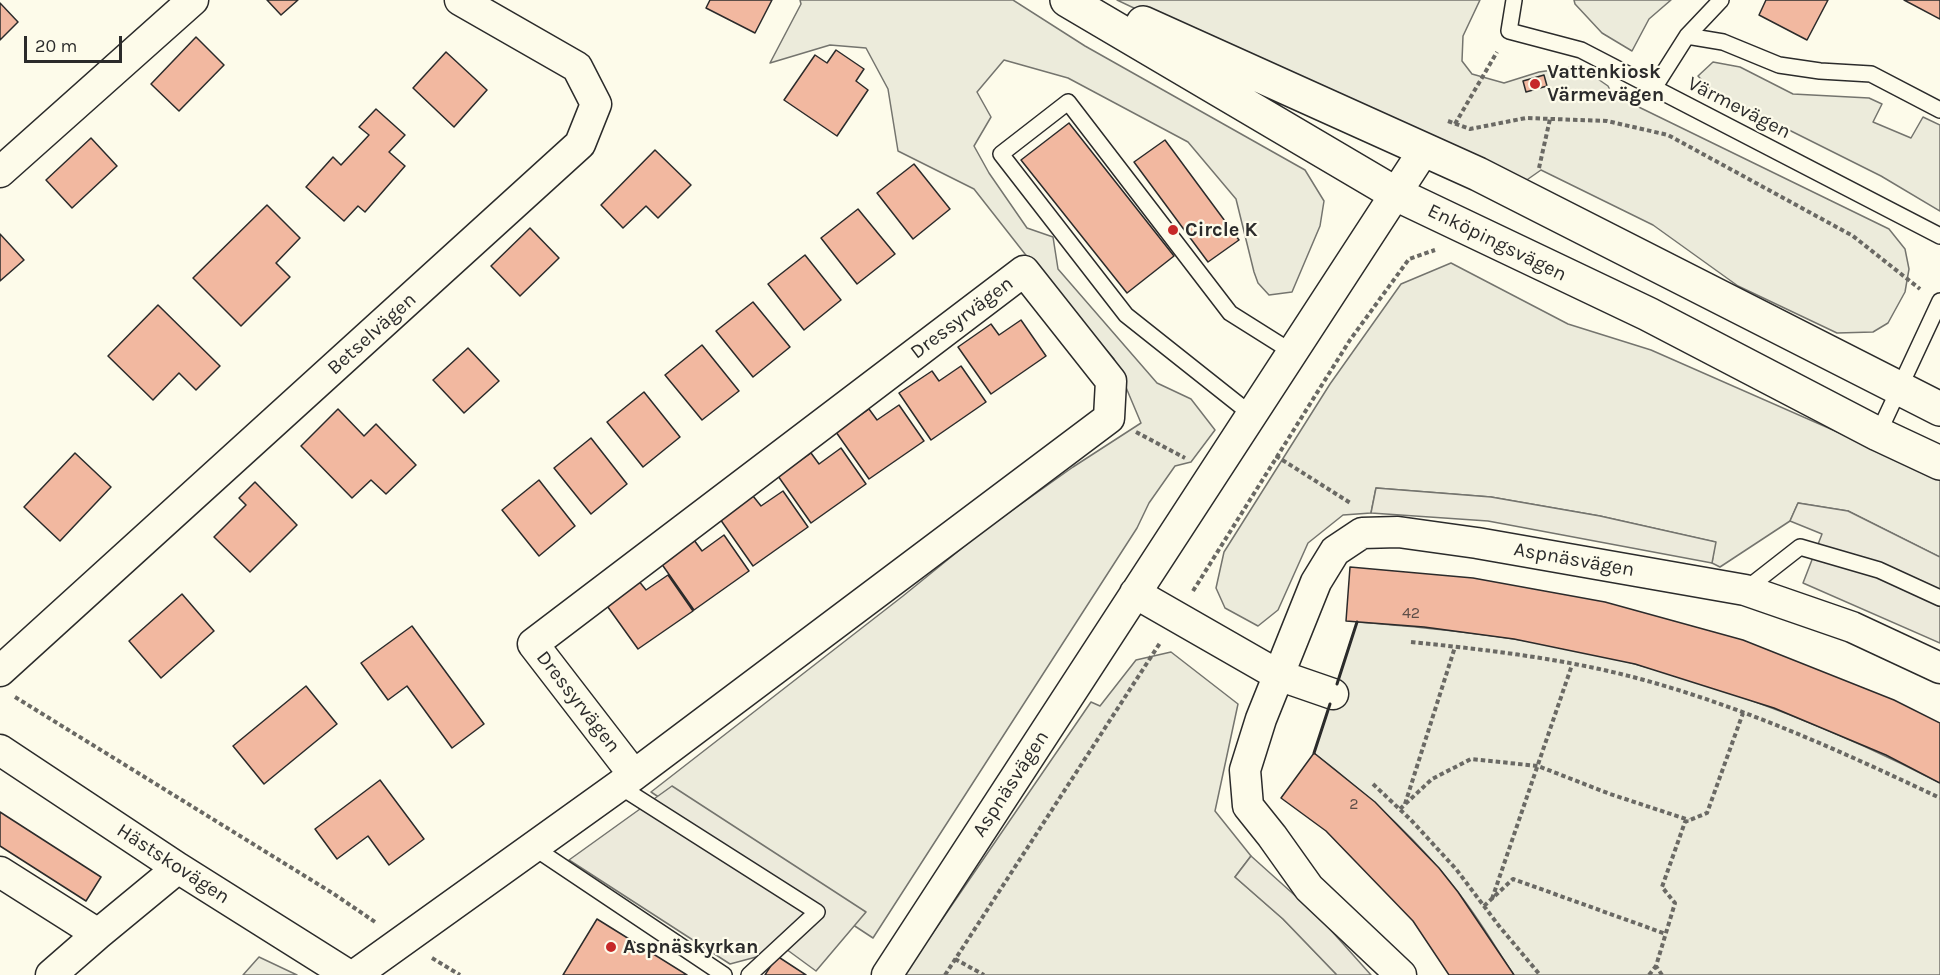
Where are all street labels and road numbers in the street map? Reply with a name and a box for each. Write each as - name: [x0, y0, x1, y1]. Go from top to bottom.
- street label: Värmevägen: [1683, 72, 1795, 144]
- street label: Enköpingsvägen: [1424, 199, 1570, 287]
- street label: Dressyrvägen: [906, 272, 1018, 364]
- street label: Betselvägen: [323, 288, 421, 380]
- street label: Aspnäsvägen: [1512, 538, 1636, 582]
- street label: Dressyrvägen: [531, 646, 625, 758]
- street label: Aspnäsvägen: [968, 726, 1054, 842]
- street label: Hästskovägen: [112, 819, 234, 909]

